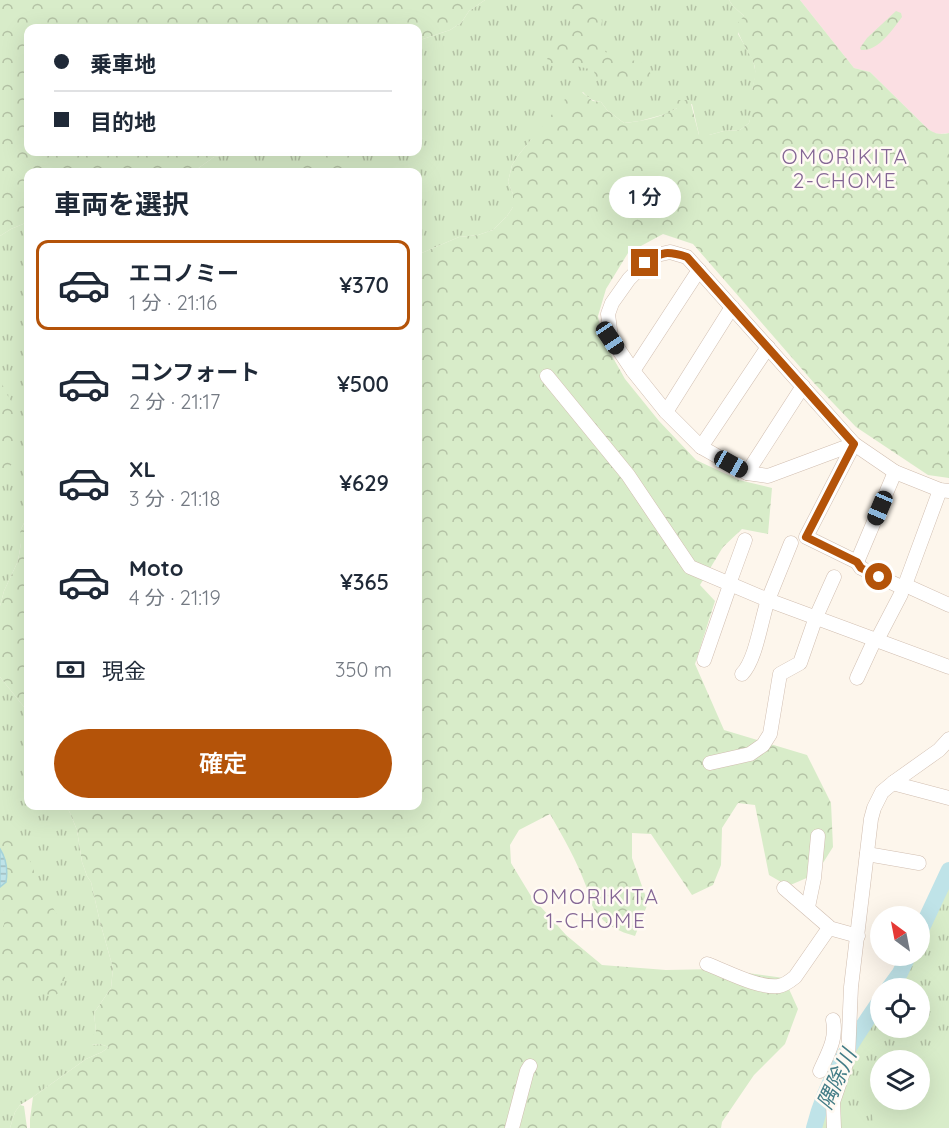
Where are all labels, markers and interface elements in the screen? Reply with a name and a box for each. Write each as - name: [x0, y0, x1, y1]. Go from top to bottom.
- text: 乗車地: [90, 50, 156, 78]
- text: 目的地: [90, 108, 156, 136]
- district label: OMORIKITA 2-CHOME: [781, 143, 909, 193]
- callout: 1 分: [609, 176, 681, 218]
- text: 1 分: [628, 184, 662, 209]
- text: 車両を選択: [54, 187, 189, 221]
- route end: [631, 249, 658, 276]
- icon: car: [57, 258, 111, 312]
- text: エコノミー: [129, 259, 239, 287]
- text: ¥370: [339, 271, 389, 299]
- text: 1 分 · 21:16: [129, 290, 217, 315]
- car: [592, 318, 628, 358]
- icon: car: [57, 357, 111, 411]
- text: コンフォート: [129, 358, 260, 386]
- text: ¥500: [337, 370, 389, 398]
- text: 2 分 · 21:17: [129, 389, 220, 414]
- car: [711, 447, 751, 481]
- text: XL: [129, 455, 156, 483]
- icon: car: [57, 456, 111, 510]
- text: ¥629: [339, 469, 389, 497]
- text: 3 分 · 21:18: [129, 486, 220, 511]
- car: [865, 488, 895, 528]
- text: Moto: [129, 554, 183, 582]
- icon: car: [57, 555, 111, 609]
- route start: [865, 563, 892, 590]
- text: ¥365: [340, 568, 389, 596]
- text: 4 分 · 21:19: [129, 585, 221, 610]
- icon: cash: [54, 653, 87, 686]
- text: 現金: [102, 657, 146, 685]
- text: 350 m: [335, 657, 392, 682]
- button: 確定: [54, 729, 392, 798]
- district label: OMORIKITA 1-CHOME: [532, 883, 660, 933]
- north arrow: [870, 906, 930, 966]
- map controls: [870, 906, 930, 1110]
- button: locate: [870, 978, 930, 1038]
- water label: 隅除川: [811, 1043, 862, 1113]
- button: layers: [870, 1050, 930, 1110]

